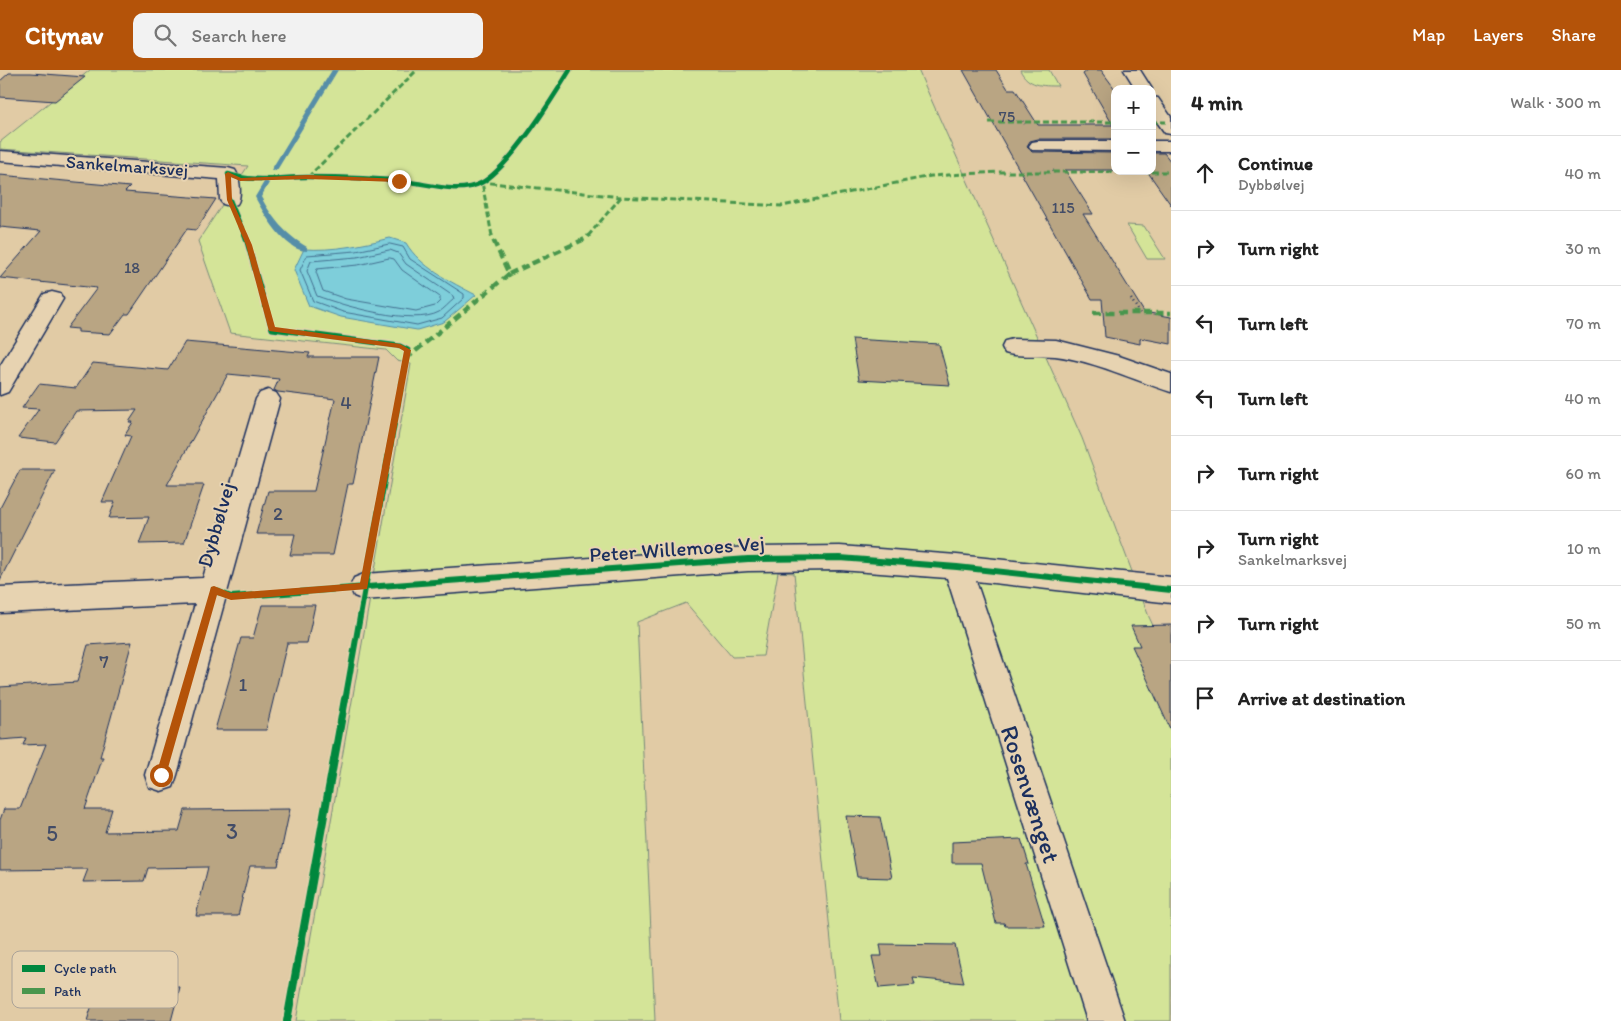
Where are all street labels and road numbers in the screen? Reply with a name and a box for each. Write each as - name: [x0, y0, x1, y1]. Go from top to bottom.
- street label: Sankelmarksvej: [65, 151, 189, 181]
- street label: Dybbølvej: [191, 480, 240, 570]
- street label: Peter Willemoes Vej: [588, 530, 765, 567]
- street label: Rosenvænget: [995, 721, 1067, 867]

